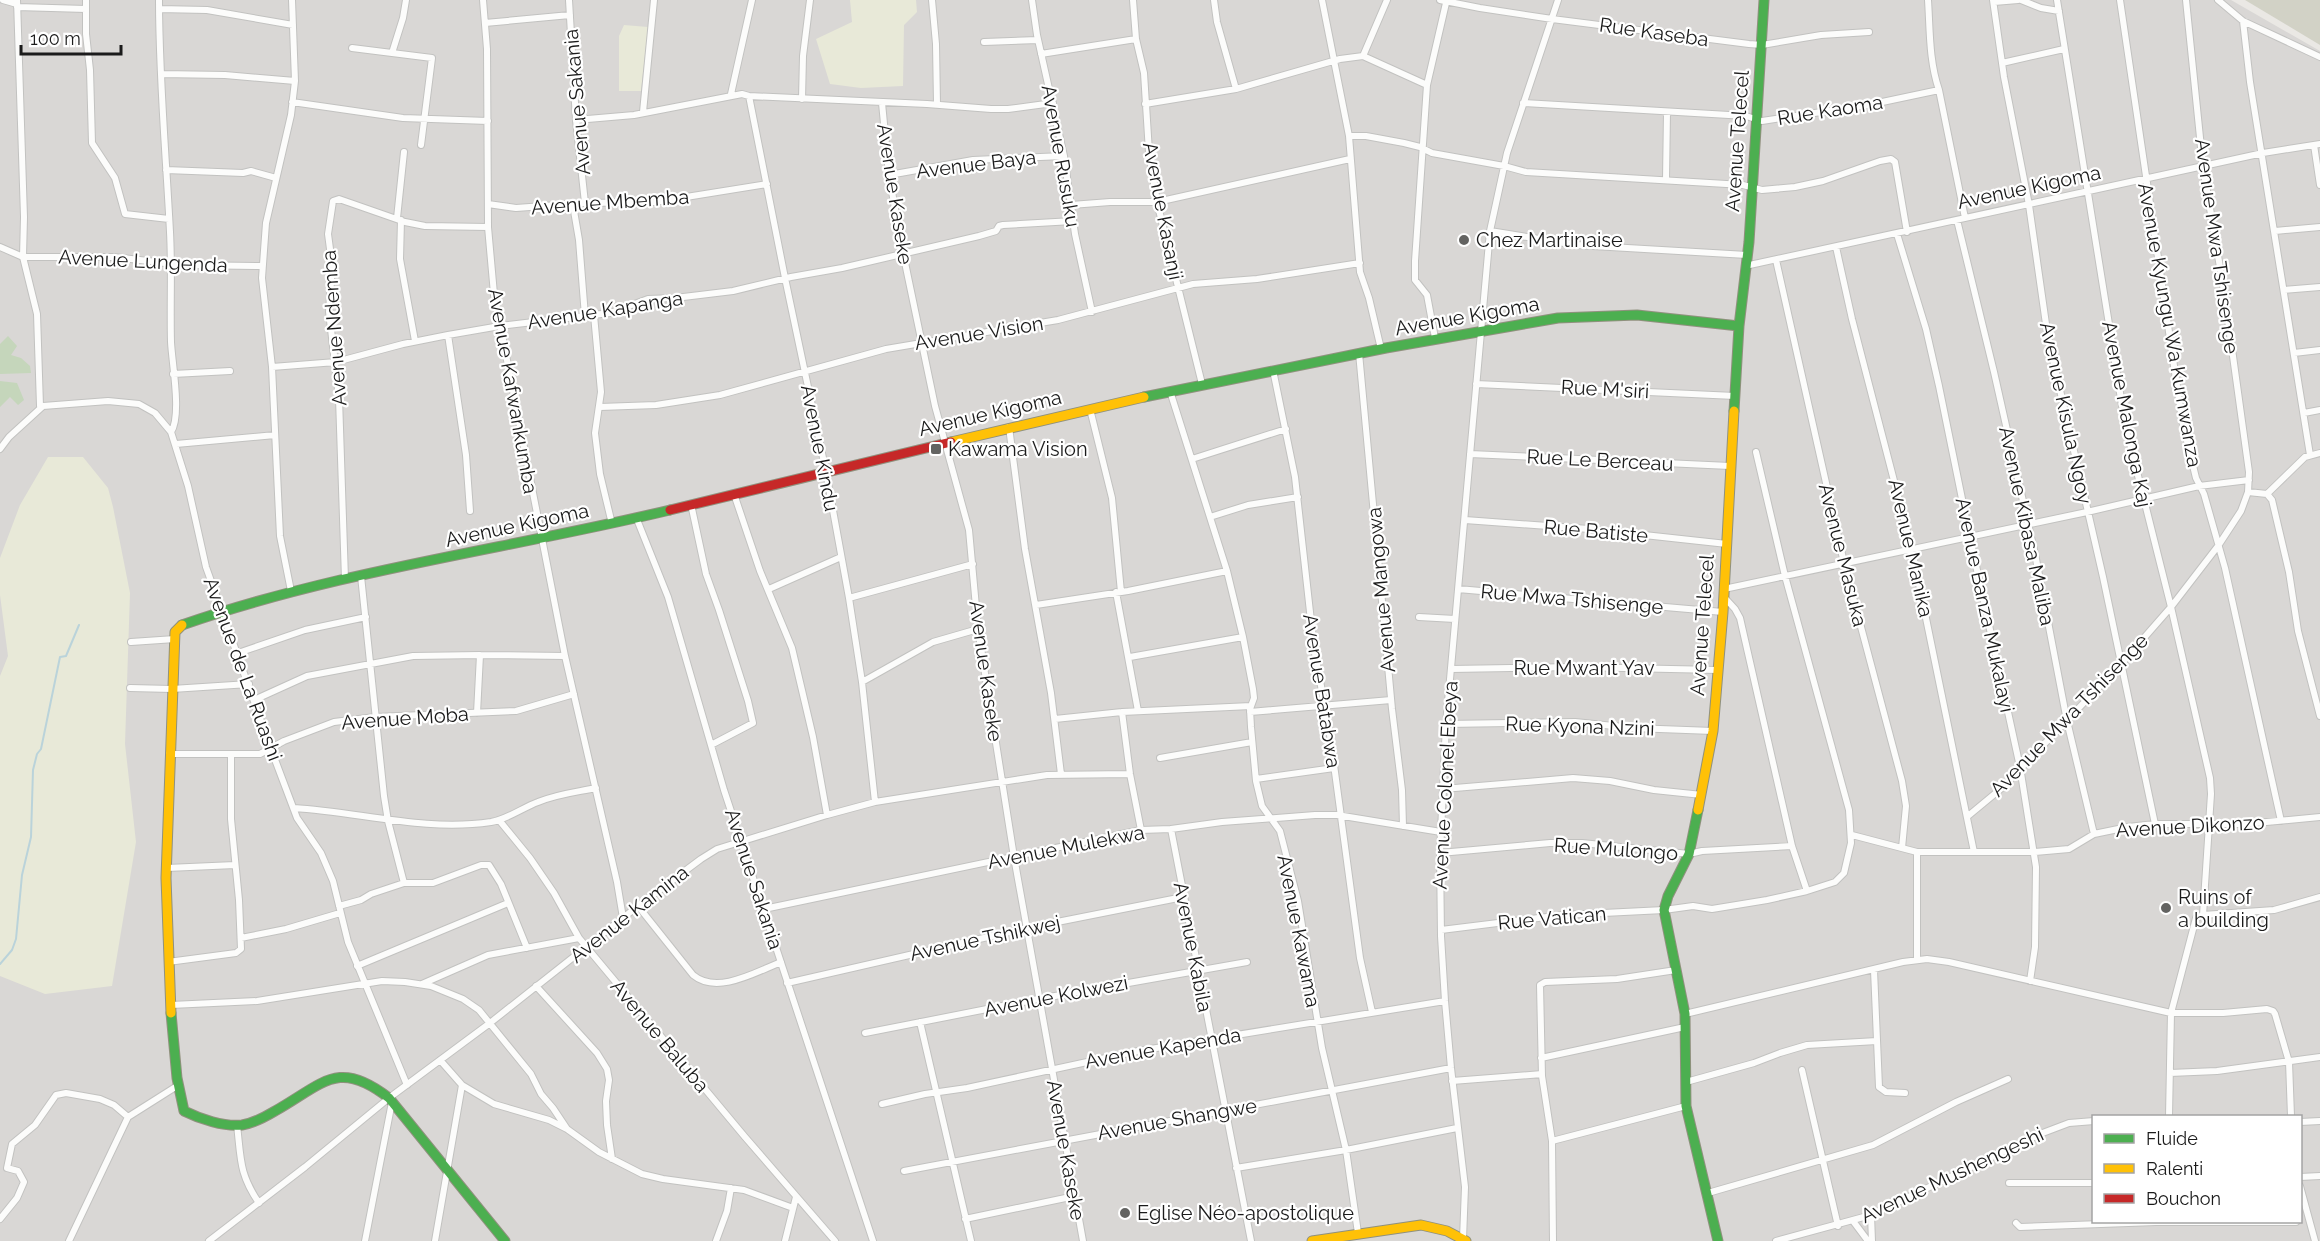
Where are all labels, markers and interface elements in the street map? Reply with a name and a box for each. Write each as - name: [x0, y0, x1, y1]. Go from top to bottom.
- street label: Rue Kaseba: [1598, 12, 1710, 52]
- scale bar: [21, 18, 122, 56]
- text: 100 m: [30, 28, 81, 49]
- street label: Avenue Sakania: [559, 28, 595, 176]
- street label: Avenue Telecel: [1720, 69, 1754, 212]
- street label: Avenue Rusuku: [1037, 83, 1085, 229]
- street label: Rue Kaoma: [1775, 90, 1885, 130]
- street label: Avenue Kaseke: [872, 122, 918, 266]
- street label: Avenue Mwa Tshisenge: [2190, 137, 2244, 355]
- street label: Avenue Kasanji: [1138, 140, 1188, 282]
- street label: Avenue Baya: [915, 145, 1037, 183]
- street label: Avenue Kigoma: [1955, 160, 2103, 214]
- street label: Avenue Kyungu Wa Kumwanza: [2133, 181, 2207, 469]
- street label: Avenue Mbemba: [530, 184, 690, 220]
- place label: Chez Martinaise: [1476, 228, 1623, 252]
- marker: Chez Martinaise: [1457, 233, 1471, 247]
- street label: Avenue Lungenda: [58, 245, 228, 277]
- street label: Avenue Ndemba: [317, 249, 351, 407]
- street label: Avenue Kafwankumba: [483, 286, 543, 496]
- street label: Avenue Kapanga: [525, 286, 685, 334]
- street label: Avenue Kigoma: [1393, 292, 1541, 340]
- street label: Avenue Vision: [913, 311, 1045, 355]
- street label: Avenue Malonga Kaj: [2097, 319, 2157, 509]
- street label: Avenue Kisula Ngoy: [2035, 320, 2097, 506]
- street label: Rue M'siri: [1560, 375, 1650, 403]
- street label: Avenue Kindu: [796, 383, 844, 513]
- street label: Avenue Kigoma: [916, 385, 1064, 441]
- street label: Avenue Kibasa Maliba: [1994, 424, 2060, 628]
- place label: Kawama Vision: [948, 437, 1088, 461]
- marker: Kawama Vision: [929, 442, 943, 456]
- street label: Rue Le Berceau: [1526, 444, 1674, 476]
- street label: Avenue Manika: [1883, 477, 1939, 619]
- street label: Avenue Masuka: [1814, 481, 1872, 629]
- street label: Avenue Banza Mukalayi: [1950, 495, 2020, 715]
- street label: Avenue Kigoma: [443, 498, 591, 552]
- street label: Avenue Mangowa: [1362, 506, 1400, 674]
- street label: Rue Batiste: [1543, 514, 1649, 548]
- street label: Avenue Telecel: [1685, 553, 1719, 696]
- street label: Avenue de La Ruashi: [199, 574, 287, 764]
- street label: Rue Mwa Tshisenge: [1480, 579, 1665, 619]
- street label: Avenue Kaseke: [964, 599, 1008, 743]
- street label: Avenue Batabwa: [1298, 612, 1346, 770]
- street label: Avenue Mwa Tshisenge: [1985, 628, 2153, 801]
- street label: Rue Mwant Yav: [1513, 656, 1655, 680]
- street label: Avenue Colonel Ebeya: [1428, 680, 1462, 890]
- street label: Avenue Moba: [340, 702, 470, 734]
- street label: Rue Kyona Nzini: [1505, 711, 1655, 741]
- street label: Avenue Sakania: [720, 806, 788, 952]
- street label: Avenue Dikonzo: [2115, 810, 2265, 842]
- street label: Avenue Mulekwa: [985, 820, 1147, 874]
- street label: Rue Mulongo: [1553, 833, 1679, 865]
- street label: Avenue Kawama: [1272, 853, 1326, 1009]
- street label: Avenue Kamina: [565, 860, 693, 968]
- street label: Avenue Kabila: [1169, 880, 1217, 1014]
- place label: Ruins of a building: [2178, 885, 2269, 932]
- street label: Rue Vatican: [1497, 901, 1607, 935]
- marker: Ruins of a building: [2159, 901, 2173, 915]
- street label: Avenue Tshikwej: [908, 910, 1062, 966]
- street label: Avenue Kolwezi: [982, 970, 1130, 1022]
- street label: Avenue Baluba: [606, 975, 714, 1097]
- street label: Avenue Kapenda: [1083, 1022, 1243, 1074]
- street label: Avenue Kaseke: [1042, 1078, 1090, 1222]
- street label: Avenue Shangwe: [1095, 1093, 1259, 1145]
- legend: [2092, 1115, 2302, 1223]
- street label: Avenue Mushengeshi: [1857, 1122, 2047, 1228]
- text: Fluide: [2146, 1128, 2198, 1149]
- text: Ralenti: [2146, 1158, 2203, 1179]
- text: Bouchon: [2146, 1188, 2221, 1209]
- place label: Eglise Néo-apostolique: [1137, 1201, 1354, 1225]
- marker: Eglise Néo-apostolique: [1118, 1206, 1132, 1220]

